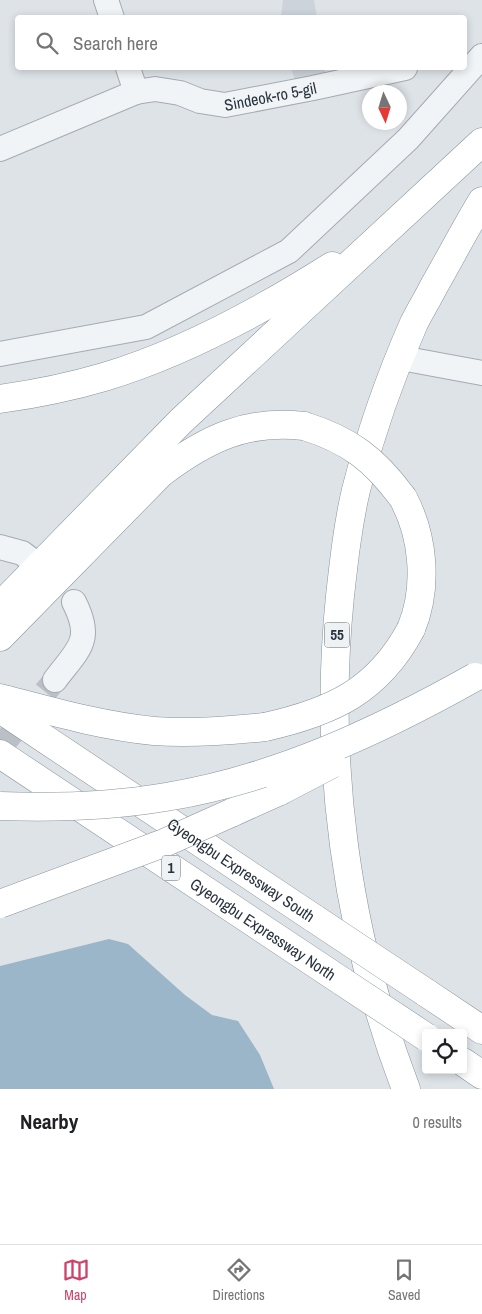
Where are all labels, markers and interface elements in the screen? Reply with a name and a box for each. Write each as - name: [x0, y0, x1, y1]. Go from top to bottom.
- search box: [15, 15, 467, 70]
- icon: search: [33, 29, 61, 57]
- text: Search here: [73, 30, 158, 56]
- street label: Sindeok-ro 5-gil: [222, 77, 319, 116]
- north arrow: [362, 85, 407, 130]
- road number: 55: [324, 622, 350, 648]
- street label: Gyeongbu Expressway South: [163, 813, 319, 927]
- road number: 1: [162, 856, 180, 880]
- street label: Gyeongbu Expressway North: [186, 873, 340, 985]
- map controls: [422, 1029, 467, 1074]
- button: locate: [422, 1029, 467, 1074]
- text: Nearby: [20, 1107, 78, 1136]
- text: 0 results: [412, 1111, 462, 1133]
- tab: Map: [62, 1256, 90, 1304]
- tab: Directions: [213, 1256, 265, 1304]
- tab: Saved: [388, 1256, 420, 1304]

